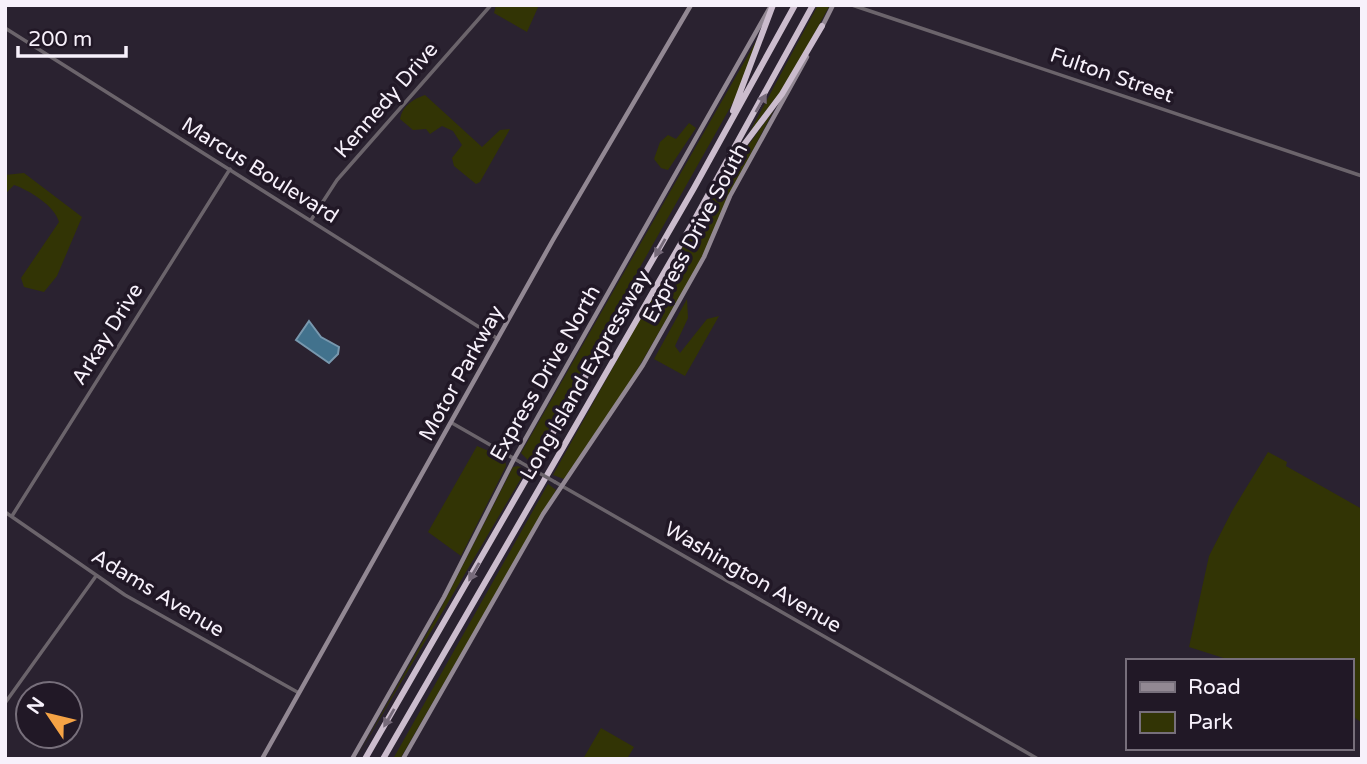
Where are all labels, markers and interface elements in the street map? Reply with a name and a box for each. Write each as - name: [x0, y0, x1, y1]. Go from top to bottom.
- scale bar: [18, 14, 126, 58]
- text: 200 m: [28, 27, 92, 52]
- street label: Kennedy Drive: [329, 37, 443, 163]
- street label: Fulton Street: [1047, 43, 1177, 108]
- one-way arrow: [755, 93, 767, 112]
- street label: Marcus Boulevard: [177, 112, 343, 229]
- street label: Express Drive South: [638, 139, 753, 327]
- one-way arrow: [654, 238, 666, 257]
- street label: Long Island Expressway: [515, 266, 656, 484]
- street label: Arkay Drive: [66, 279, 149, 390]
- street label: Express Drive North: [485, 281, 606, 466]
- street label: Motor Parkway: [414, 301, 509, 445]
- street label: Washington Avenue: [660, 517, 846, 638]
- street label: Adams Avenue: [87, 544, 229, 643]
- one-way arrow: [468, 562, 480, 582]
- legend: [1126, 659, 1353, 750]
- text: Road: [1188, 675, 1241, 700]
- north arrow: [14, 680, 84, 750]
- text: N: [23, 693, 49, 718]
- one-way arrow: [383, 709, 395, 728]
- text: Park: [1188, 710, 1233, 735]

